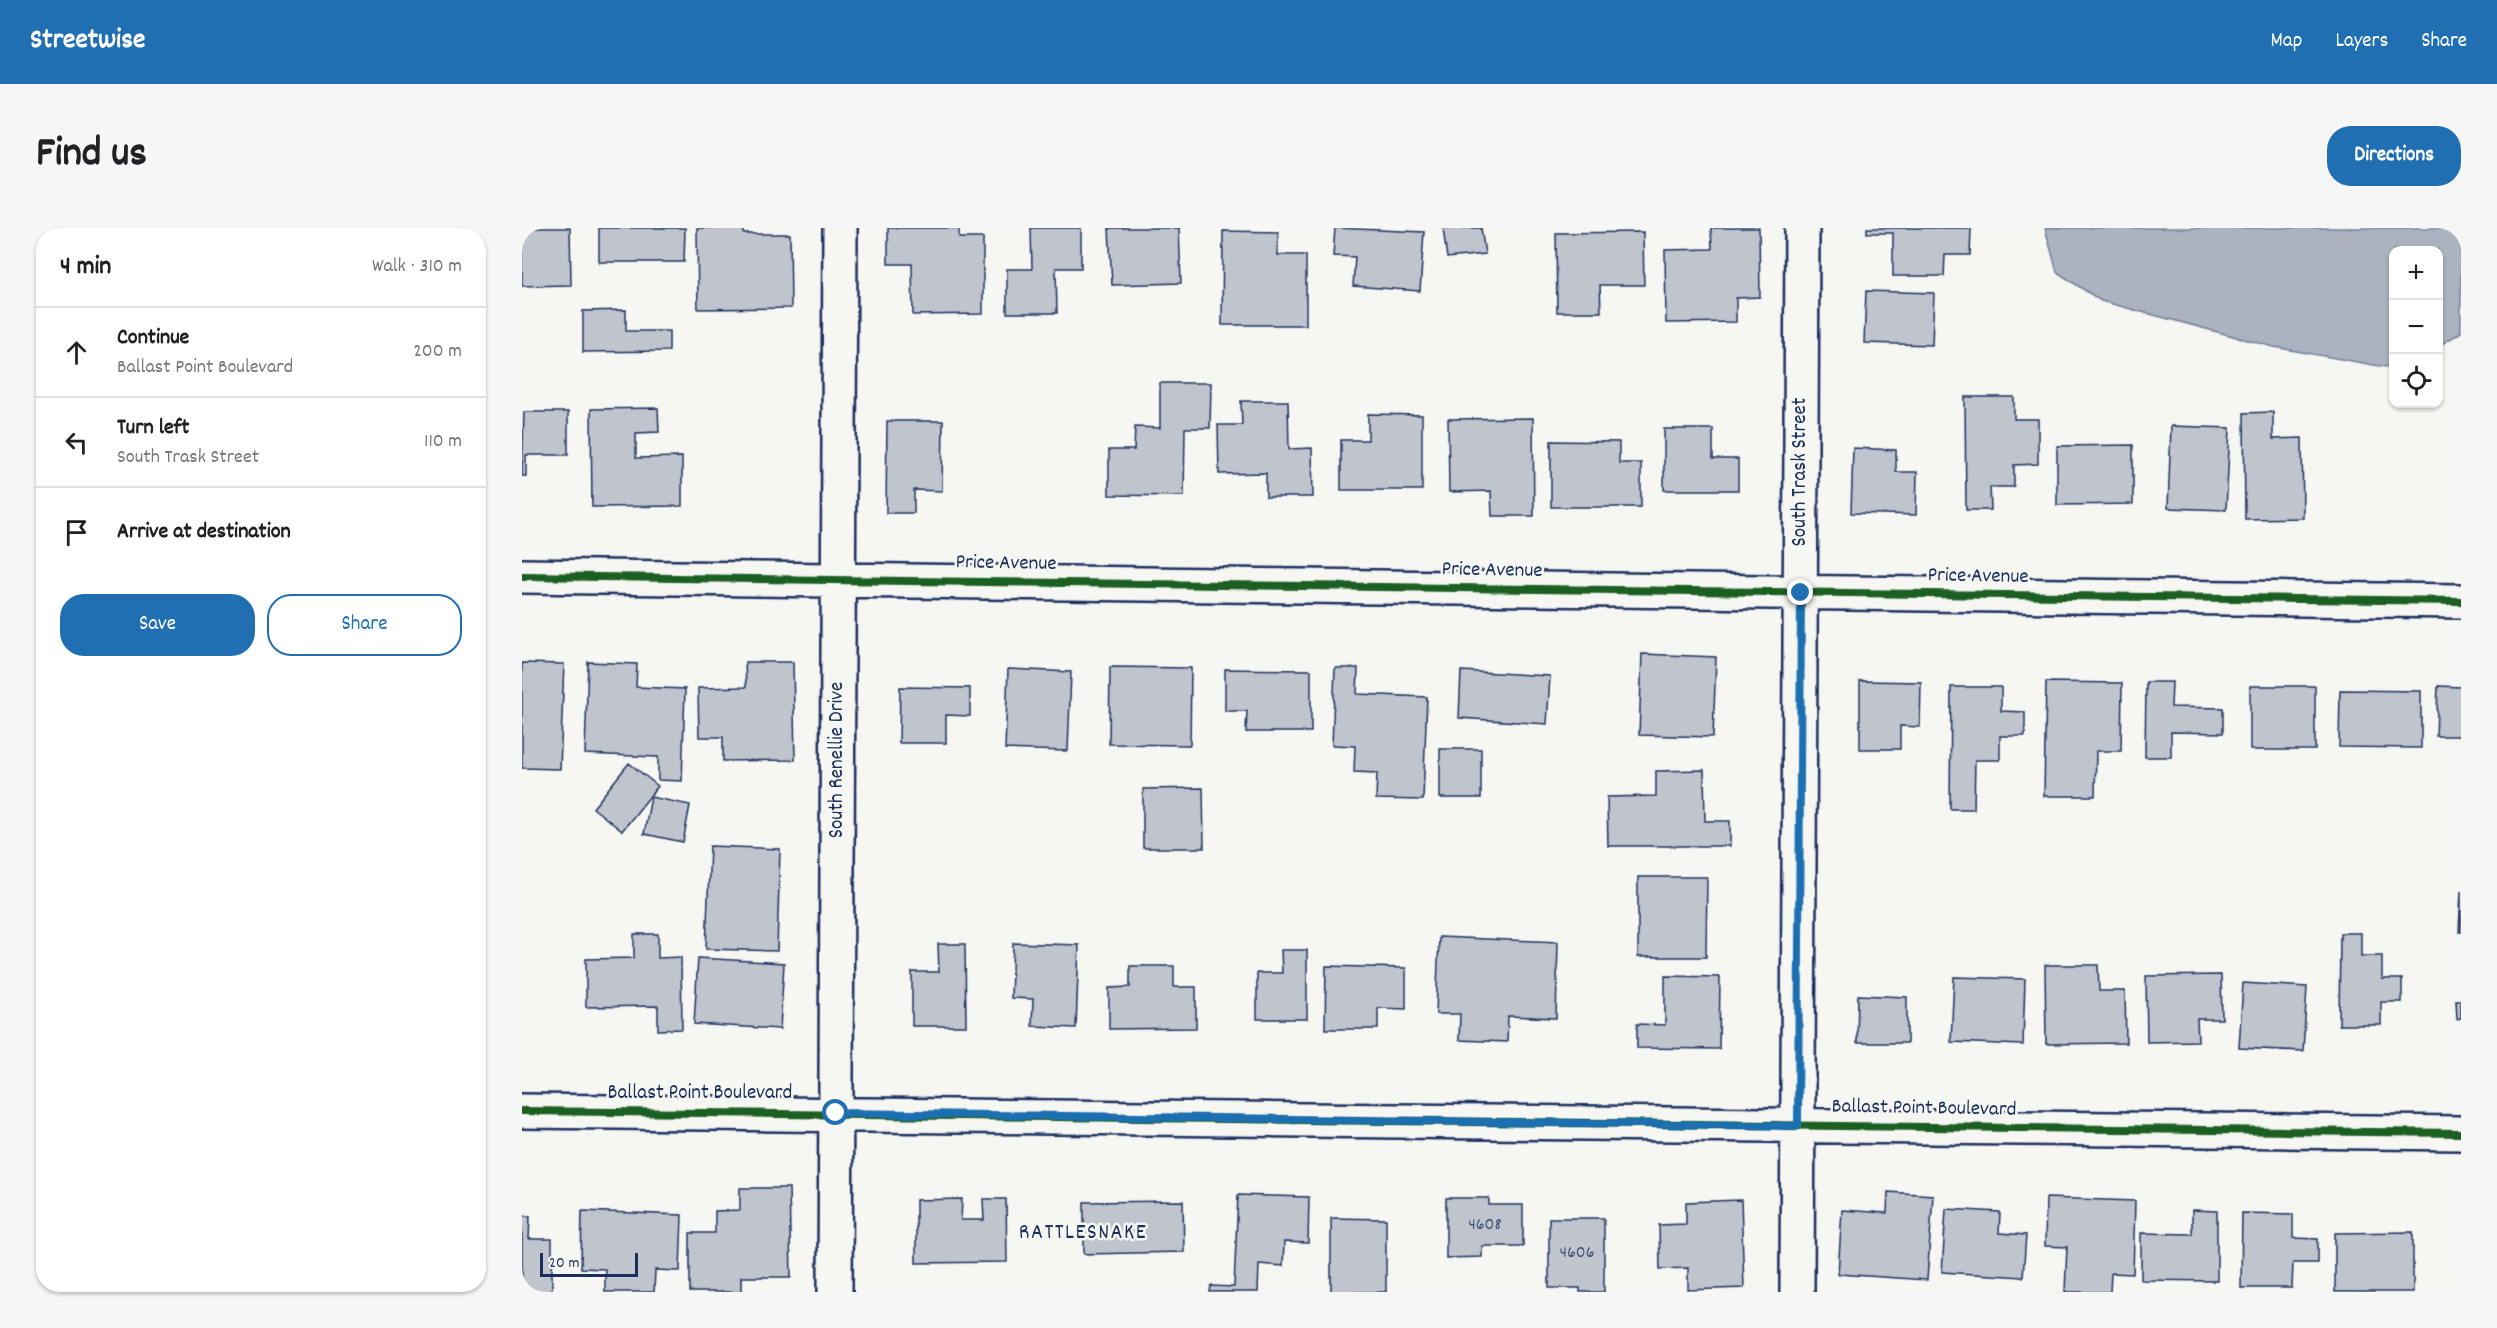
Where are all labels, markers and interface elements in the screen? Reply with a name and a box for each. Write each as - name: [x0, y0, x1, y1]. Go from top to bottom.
- text: Streetwise: [30, 22, 145, 62]
- text: Map: [2271, 27, 2302, 57]
- text: Layers: [2335, 27, 2388, 57]
- text: Share: [2421, 27, 2467, 57]
- text: Find us: [36, 126, 147, 186]
- button: Directions: [2327, 126, 2461, 186]
- map controls: [2389, 246, 2443, 408]
- button: +: [2389, 246, 2443, 300]
- text: 4 min: [60, 249, 111, 286]
- text: Walk · 310 m: [372, 253, 462, 281]
- button: −: [2389, 300, 2443, 354]
- text: Continue: [117, 323, 189, 354]
- icon: ahead: [60, 336, 93, 369]
- text: 200 m: [413, 338, 462, 366]
- text: Ballast Point Boulevard: [117, 354, 293, 382]
- button: locate: [2389, 354, 2443, 408]
- street label: South Trask Street: [1786, 397, 1816, 547]
- text: Turn left: [117, 413, 189, 444]
- icon: left: [60, 426, 93, 459]
- text: 110 m: [424, 428, 462, 456]
- text: South Trask Street: [117, 444, 259, 472]
- icon: arrive: [60, 516, 93, 549]
- text: Arrive at destination: [117, 517, 291, 548]
- street label: Price Avenue: [955, 548, 1057, 580]
- street label: Price Avenue: [1441, 555, 1543, 587]
- street label: Price Avenue: [1927, 561, 2029, 593]
- route end: [1787, 579, 1813, 605]
- button: Save: [60, 594, 255, 656]
- button: Share: [267, 594, 462, 656]
- street label: South Renellie Drive: [823, 682, 853, 838]
- street label: Ballast Point Boulevard: [608, 1079, 792, 1109]
- street label: Ballast Point Boulevard: [1831, 1092, 2017, 1126]
- route start: [822, 1099, 848, 1125]
- house number: 4608: [1468, 1213, 1502, 1238]
- district label: RATTLESNAKE: [1019, 1218, 1147, 1249]
- house number: 4606: [1560, 1241, 1594, 1266]
- scale bar: [540, 1250, 638, 1278]
- text: 20 m: [549, 1252, 579, 1275]

